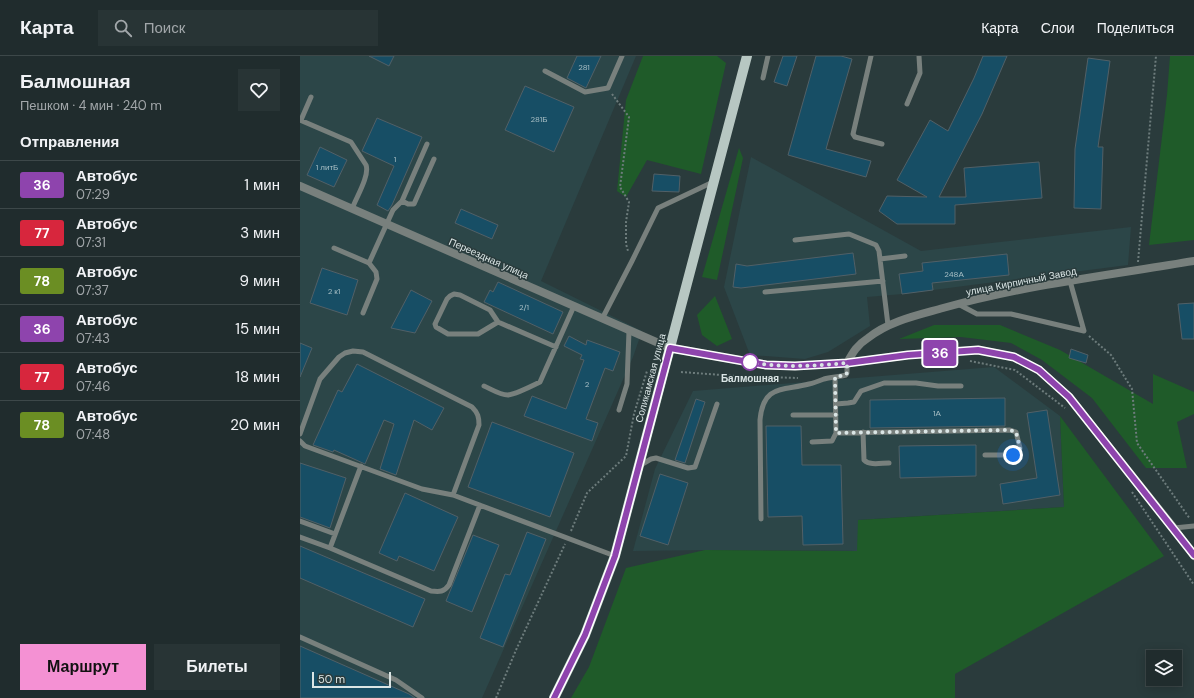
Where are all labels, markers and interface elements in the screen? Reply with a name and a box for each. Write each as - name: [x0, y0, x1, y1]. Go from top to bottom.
- search box: [98, 10, 378, 46]
- text: Карта: [20, 15, 74, 40]
- icon: search: [112, 17, 134, 39]
- text: Поиск: [144, 18, 185, 38]
- text: Карта: [981, 19, 1019, 37]
- text: Слои: [1041, 19, 1075, 37]
- text: Поделиться: [1097, 19, 1174, 37]
- house number: 281: [578, 62, 590, 72]
- text: Балмошная: [20, 69, 131, 94]
- button: heart: [238, 69, 280, 111]
- text: Пешком · 4 мин · 240 m: [20, 97, 162, 114]
- house number: 281Б: [531, 114, 547, 124]
- text: Отправления: [20, 132, 119, 152]
- house number: 1: [394, 154, 396, 164]
- house number: 1 литБ: [316, 162, 338, 172]
- text: Автобус: [76, 166, 138, 186]
- text: 1 мин: [244, 175, 280, 195]
- text: 36: [33, 176, 51, 194]
- text: 07:29: [76, 186, 110, 203]
- text: Автобус: [76, 214, 138, 234]
- text: 3 мин: [240, 223, 280, 243]
- text: 77: [34, 224, 50, 242]
- text: 07:31: [76, 234, 106, 251]
- street label: Переездная улица: [447, 235, 531, 282]
- text: Автобус: [76, 262, 138, 282]
- street label: улица Кирпичный Завод: [965, 264, 1078, 299]
- house number: 248А: [944, 269, 964, 279]
- text: 9 мин: [240, 271, 280, 291]
- text: 78: [34, 272, 50, 290]
- text: 07:37: [76, 282, 109, 299]
- house number: 2 к1: [328, 286, 340, 296]
- house number: 2/1: [519, 302, 529, 312]
- text: Автобус: [76, 310, 138, 330]
- text: 15 мин: [235, 319, 280, 339]
- text: 36: [33, 320, 51, 338]
- text: 07:43: [76, 330, 110, 347]
- street label: Соликамская улица: [632, 332, 669, 424]
- line badge: 36: [922, 340, 958, 366]
- text: 36: [931, 344, 949, 362]
- marker: Балмошная: [741, 353, 759, 371]
- text: Автобус: [76, 358, 138, 378]
- text: 18 мин: [235, 367, 280, 387]
- text: 77: [34, 368, 50, 386]
- place label: Балмошная: [721, 372, 779, 385]
- text: 07:46: [76, 378, 110, 395]
- house number: 2: [585, 379, 590, 389]
- text: Автобус: [76, 406, 138, 426]
- house number: 1А: [933, 408, 942, 418]
- text: 20 мин: [230, 415, 280, 435]
- text: 78: [34, 416, 50, 434]
- text: 07:48: [76, 426, 110, 443]
- your location: [1003, 445, 1023, 465]
- button: Маршрут: [20, 644, 146, 690]
- button: Билеты: [154, 644, 280, 690]
- map controls: [1146, 650, 1182, 686]
- button: layers: [1146, 650, 1182, 686]
- scale bar: [312, 670, 391, 689]
- text: 50 m: [318, 672, 345, 686]

